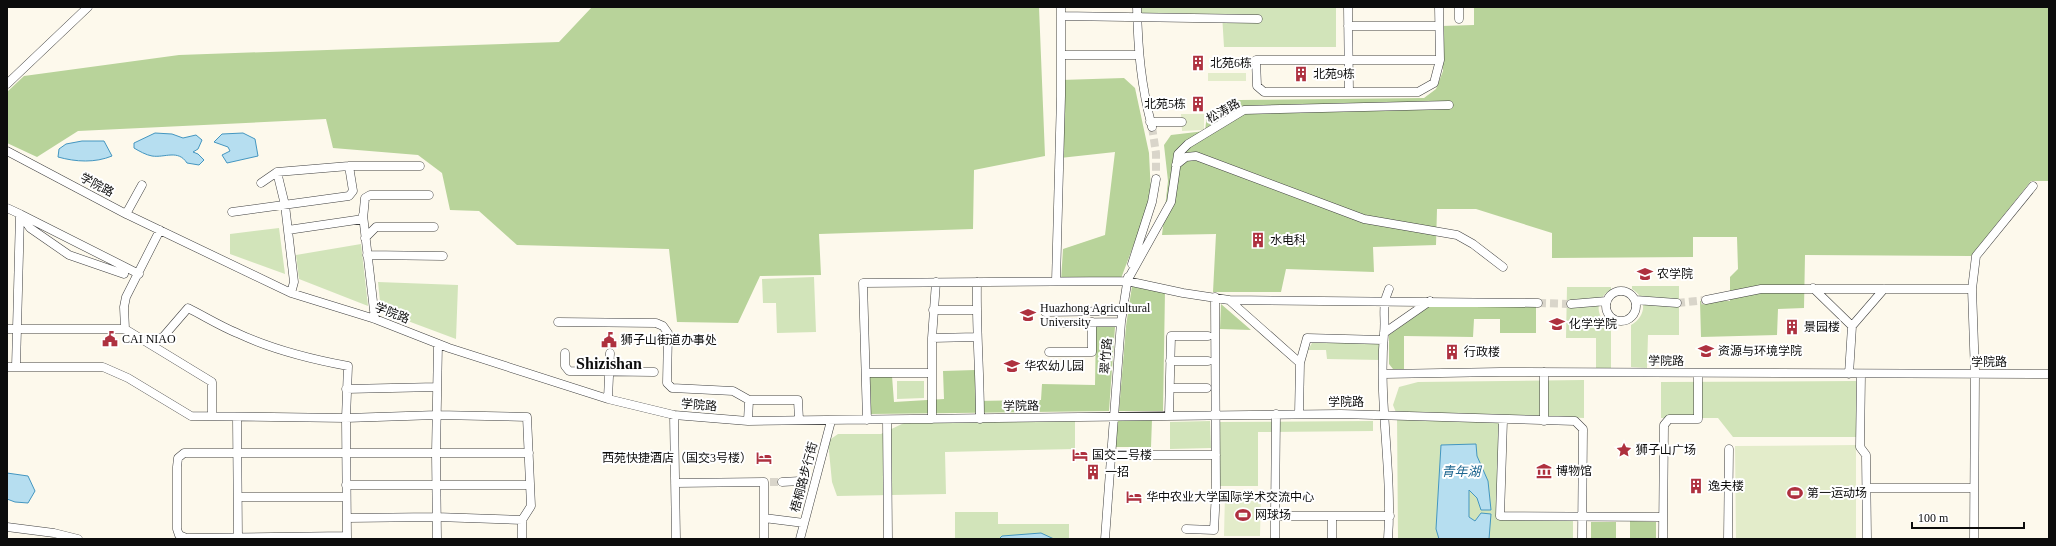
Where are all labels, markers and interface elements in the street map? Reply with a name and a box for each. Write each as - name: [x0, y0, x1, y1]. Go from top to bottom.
- building icon: 北苑6栋: [1189, 54, 1207, 72]
- place label: 北苑6栋: [1210, 56, 1252, 70]
- building icon: 北苑9栋: [1292, 65, 1310, 83]
- place label: 北苑9栋: [1313, 67, 1355, 81]
- building icon: 北苑5栋: [1189, 95, 1207, 113]
- street label: 松涛路: [1204, 96, 1242, 126]
- place label: 北苑5栋: [1144, 97, 1186, 111]
- street label: 学院路: [78, 170, 116, 200]
- building icon: 水电科: [1249, 231, 1267, 249]
- place label: 水电科: [1270, 233, 1306, 247]
- school or university icon: 农学院: [1636, 265, 1654, 283]
- place label: 农学院: [1657, 267, 1693, 281]
- street label: 学院路: [373, 300, 411, 326]
- place label: Huazhong Agricultural University: [1040, 301, 1151, 329]
- school or university icon: Huazhong Agricultural University: [1019, 306, 1037, 324]
- school or university icon: 化学学院: [1548, 315, 1566, 333]
- place label: 化学学院: [1569, 317, 1617, 331]
- building icon: 景园楼: [1783, 318, 1801, 336]
- place label: 景园楼: [1804, 320, 1840, 334]
- public building icon: CAI NIAO: [101, 330, 119, 348]
- public building icon: 狮子山街道办事处: [600, 331, 618, 349]
- place label: CAI NIAO: [122, 332, 176, 346]
- place label: 狮子山街道办事处: [621, 333, 717, 347]
- street label: 翠竹路: [1098, 338, 1114, 374]
- school or university icon: 资源与环境学院: [1697, 342, 1715, 360]
- building icon: 行政楼: [1443, 343, 1461, 361]
- place label: 资源与环境学院: [1718, 344, 1802, 358]
- place label: 行政楼: [1464, 345, 1500, 359]
- street label: 学院路: [1648, 354, 1684, 368]
- district label: Shizishan: [576, 355, 642, 372]
- street label: 学院路: [1971, 355, 2007, 369]
- school or university icon: 华农幼儿园: [1003, 357, 1021, 375]
- place label: 华农幼儿园: [1024, 359, 1084, 373]
- street label: 学院路: [1328, 395, 1364, 409]
- street label: 学院路: [680, 396, 718, 414]
- street label: 学院路: [1003, 399, 1039, 413]
- street label: 梧桐路步行街: [788, 440, 820, 514]
- place icon: 狮子山广场: [1615, 441, 1633, 459]
- place label: 狮子山广场: [1636, 443, 1696, 457]
- hotel icon: 国交二号楼: [1071, 446, 1089, 464]
- place label: 国交二号楼: [1092, 448, 1152, 462]
- hotel icon: 西苑快捷酒店（国交3号楼）: [755, 449, 773, 467]
- place label: 西苑快捷酒店（国交3号楼）: [602, 451, 752, 465]
- museum icon: 博物馆: [1535, 462, 1553, 480]
- building icon: 一招: [1084, 463, 1102, 481]
- water label: 青年湖: [1441, 464, 1482, 479]
- place label: 博物馆: [1556, 464, 1592, 478]
- place label: 一招: [1105, 465, 1129, 479]
- building icon: 逸夫楼: [1687, 477, 1705, 495]
- place label: 逸夫楼: [1708, 479, 1744, 493]
- sports icon: 第一运动场: [1786, 484, 1804, 502]
- place label: 第一运动场: [1807, 486, 1867, 500]
- hotel icon: 华中农业大学国际学术交流中心: [1125, 488, 1143, 506]
- place label: 华中农业大学国际学术交流中心: [1146, 490, 1314, 504]
- scale bar: [1912, 504, 2024, 530]
- sports icon: 网球场: [1234, 506, 1252, 524]
- place label: 网球场: [1255, 508, 1291, 522]
- text: 100 m: [1918, 511, 1949, 525]

